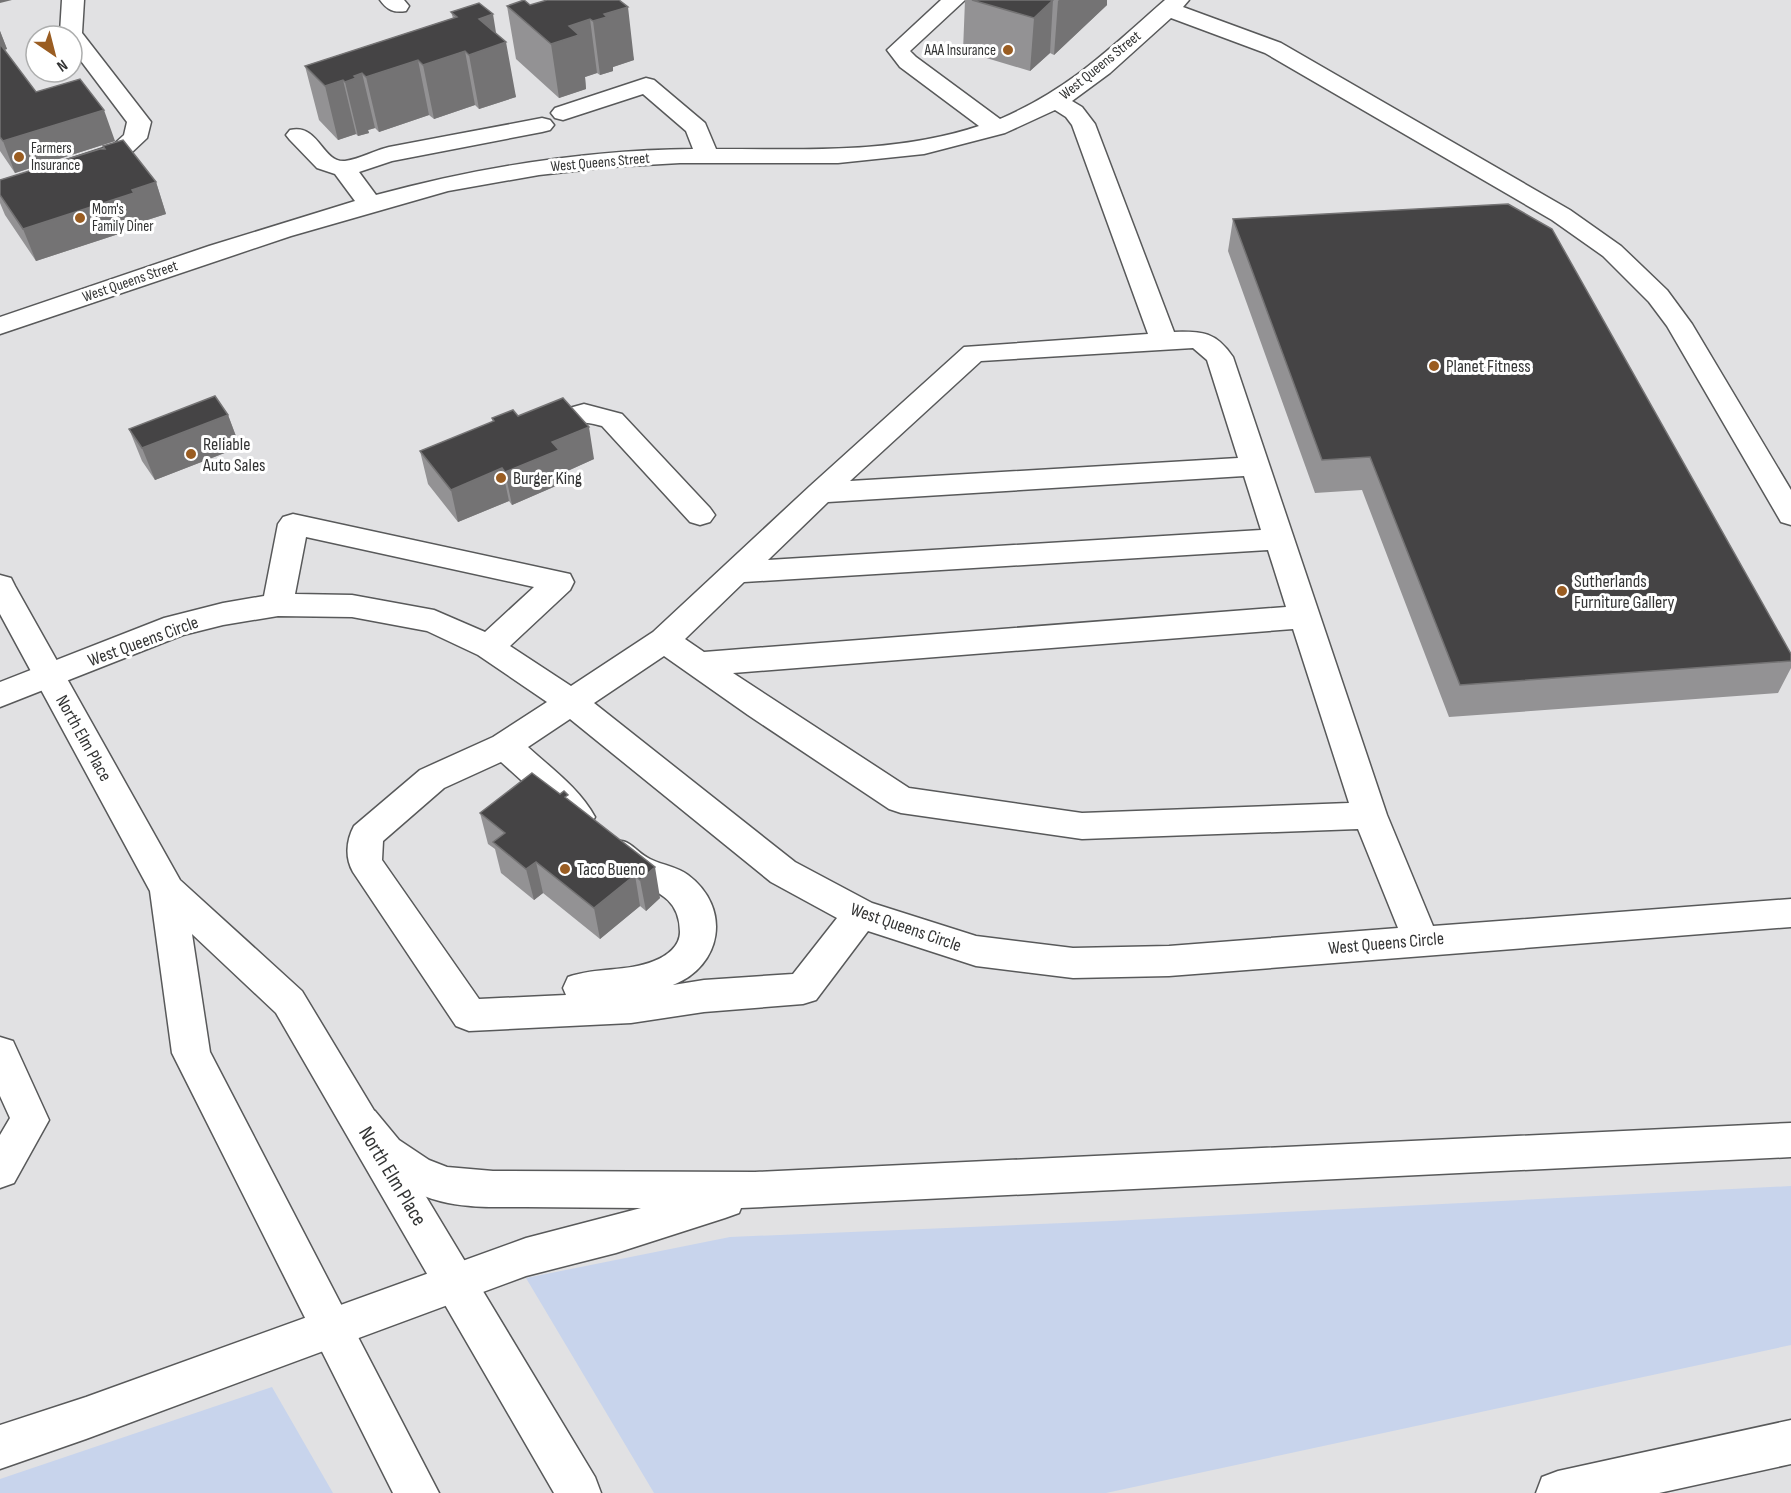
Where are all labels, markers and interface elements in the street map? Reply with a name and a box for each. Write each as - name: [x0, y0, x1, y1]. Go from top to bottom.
- north arrow: [24, 24, 84, 84]
- street label: West Queens Street: [1056, 26, 1145, 104]
- place label: AAA Insurance: [924, 41, 996, 60]
- marker: AAA Insurance: [1001, 43, 1015, 57]
- text: N: [53, 55, 71, 75]
- place label: Farmers Insurance: [31, 139, 80, 175]
- street label: West Queens Street: [550, 149, 651, 176]
- marker: Farmers Insurance: [12, 150, 26, 164]
- place label: Mom's Family Diner: [92, 200, 154, 236]
- marker: Mom's Family Diner: [73, 211, 87, 225]
- street label: West Queens Street: [80, 256, 181, 307]
- place label: Planet Fitness: [1446, 356, 1531, 377]
- marker: Planet Fitness: [1427, 359, 1441, 373]
- place label: Reliable Auto Sales: [202, 434, 266, 476]
- marker: Reliable Auto Sales: [184, 447, 198, 461]
- place label: Burger King: [513, 468, 582, 489]
- marker: Burger King: [494, 471, 508, 485]
- place label: Sutherlands Furniture Gallery: [1574, 571, 1675, 613]
- marker: Sutherlands Furniture Gallery: [1555, 584, 1569, 598]
- street label: West Queens Circle: [85, 612, 201, 671]
- street label: North Elm Place: [51, 691, 116, 785]
- place label: Taco Bueno: [577, 859, 645, 880]
- marker: Taco Bueno: [558, 862, 572, 876]
- street label: West Queens Circle: [848, 899, 964, 956]
- street label: West Queens Circle: [1327, 928, 1445, 959]
- street label: North Elm Place: [353, 1122, 432, 1230]

